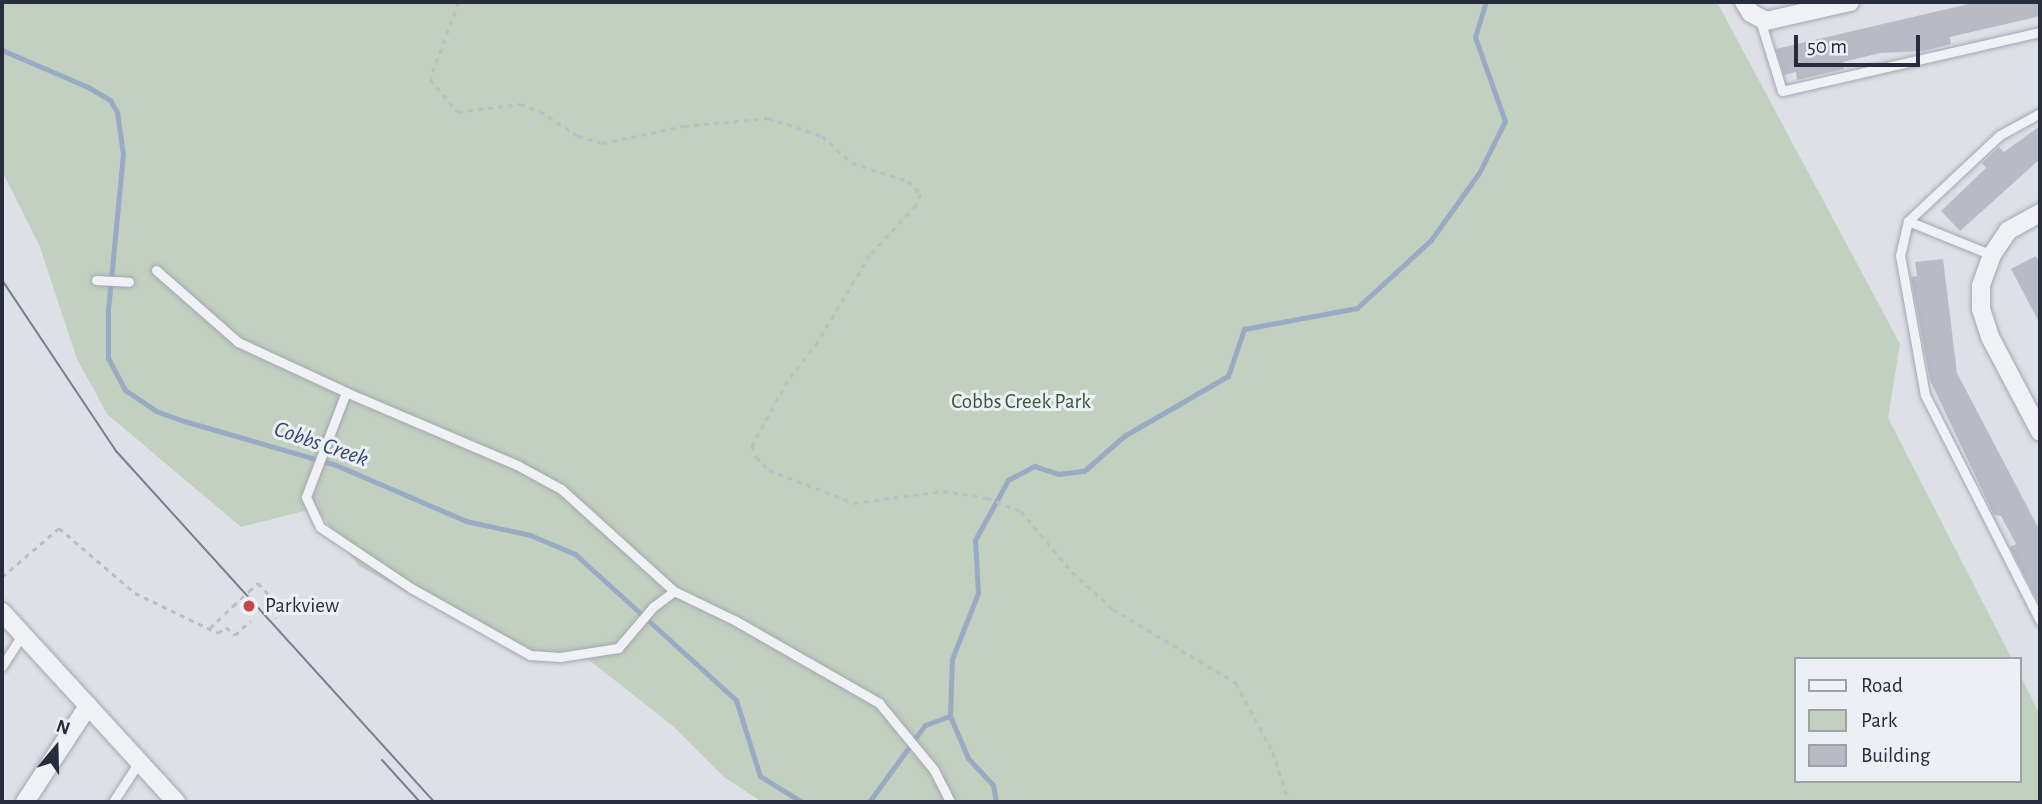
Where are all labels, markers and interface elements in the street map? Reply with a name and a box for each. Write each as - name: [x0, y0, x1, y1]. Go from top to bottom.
- scale bar: [1797, 21, 1923, 65]
- text: 50 m: [1807, 36, 1847, 57]
- park label: Cobbs Creek Park: [951, 389, 1091, 415]
- water label: Cobbs Creek: [270, 416, 372, 474]
- place label: Parkview: [265, 593, 339, 619]
- marker: Parkview: [239, 596, 259, 616]
- legend: [1794, 657, 2021, 783]
- text: Road: [1861, 675, 1903, 696]
- text: Park: [1861, 710, 1897, 731]
- north arrow: [21, 713, 91, 783]
- text: N: [54, 717, 72, 739]
- text: Building: [1861, 745, 1930, 766]

